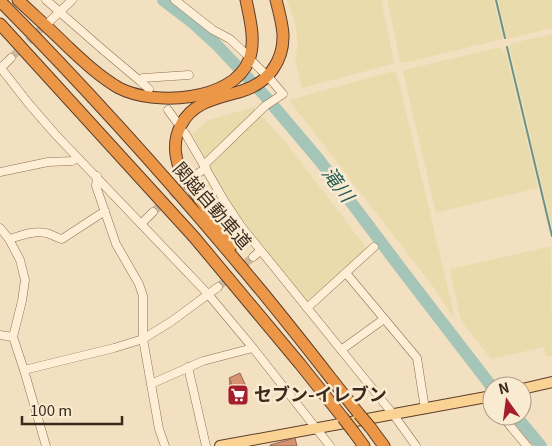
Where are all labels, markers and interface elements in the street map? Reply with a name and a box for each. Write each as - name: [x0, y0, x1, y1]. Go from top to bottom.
- street label: 関越自動車道: [168, 155, 259, 254]
- water label: 滝川: [317, 160, 363, 208]
- north arrow: [482, 376, 532, 426]
- text: N: [496, 376, 511, 398]
- place label: セブン-イレブン: [254, 380, 387, 406]
- supermarket icon: セブン-イレブン: [226, 383, 250, 407]
- scale bar: [22, 394, 122, 426]
- text: 100 m: [30, 399, 72, 420]

